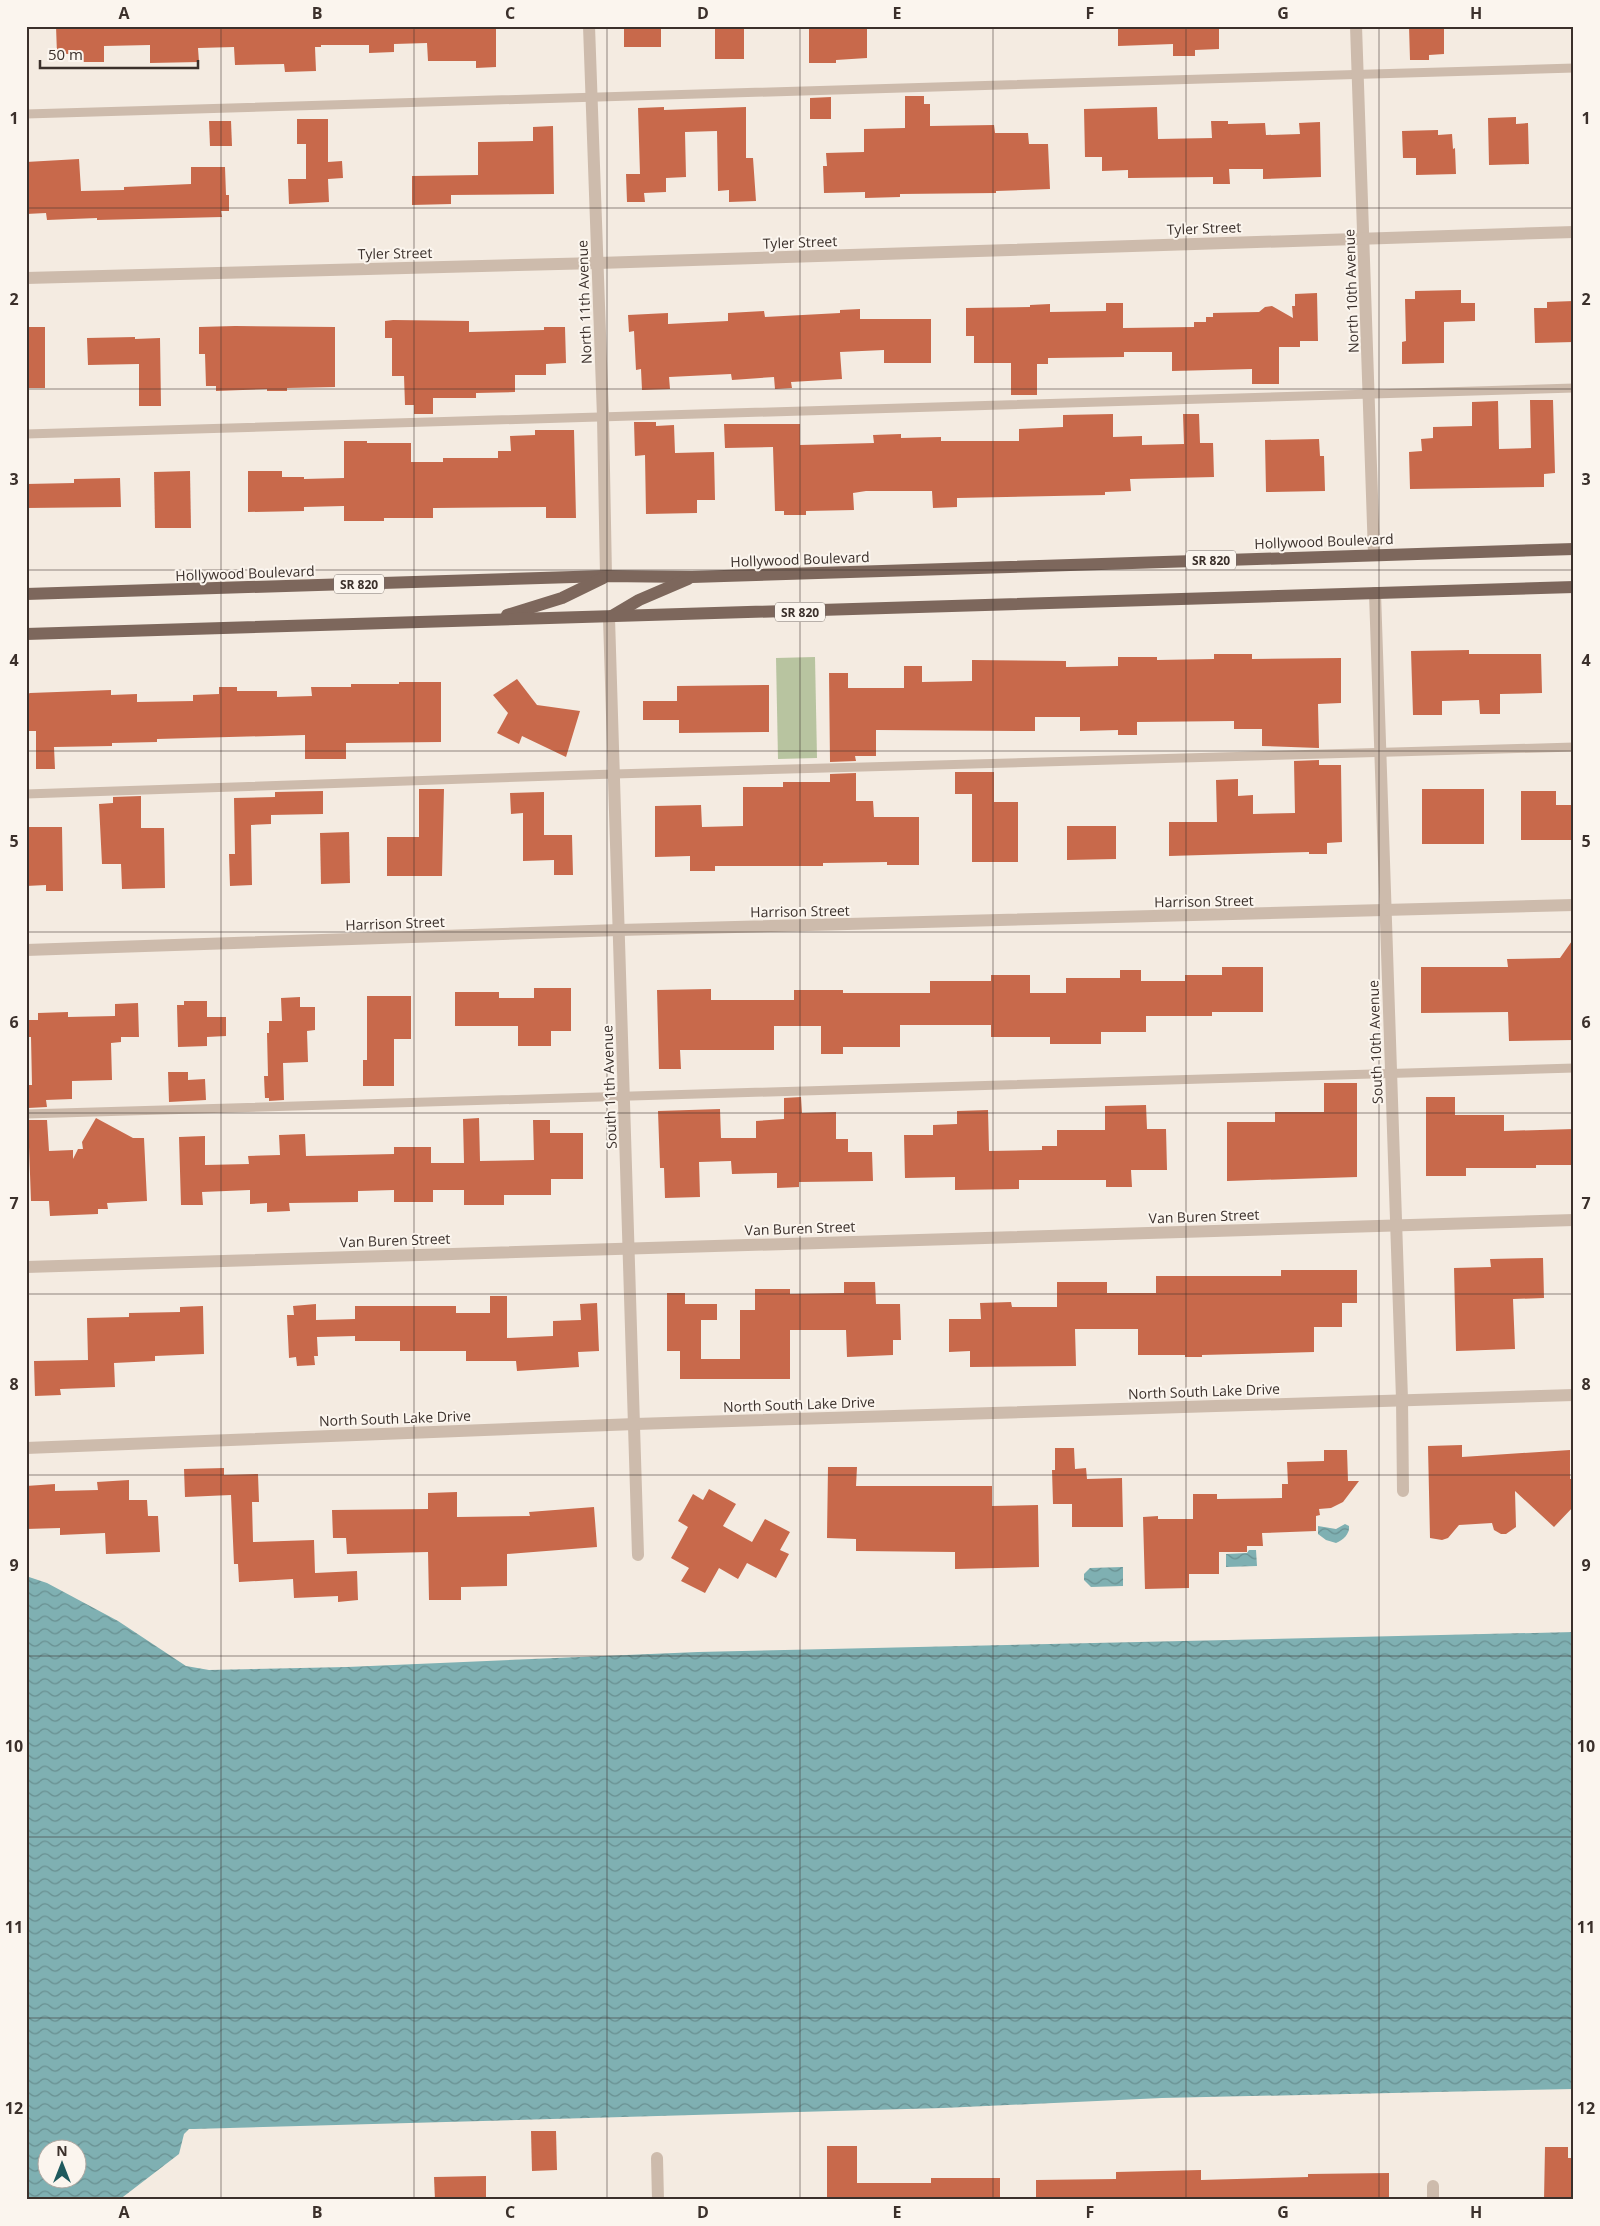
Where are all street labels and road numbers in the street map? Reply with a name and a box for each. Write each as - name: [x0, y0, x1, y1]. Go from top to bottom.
- street label: Tyler Street: [1166, 217, 1242, 239]
- street label: North 10th Avenue: [1339, 229, 1363, 353]
- street label: Tyler Street: [762, 231, 838, 253]
- street label: North 11th Avenue: [572, 240, 596, 364]
- street label: Tyler Street: [358, 243, 432, 263]
- street label: Hollywood Boulevard: [1254, 529, 1394, 553]
- street label: Hollywood Boulevard: [730, 547, 870, 571]
- road number: SR 820: [1186, 550, 1236, 570]
- street label: Hollywood Boulevard: [175, 561, 315, 585]
- road number: SR 820: [334, 574, 384, 594]
- road number: SR 820: [775, 602, 825, 622]
- street label: Harrison Street: [1154, 891, 1254, 911]
- street label: Harrison Street: [750, 901, 850, 921]
- street label: Harrison Street: [345, 912, 445, 934]
- street label: South 10th Avenue: [1363, 980, 1387, 1104]
- street label: South 11th Avenue: [597, 1025, 621, 1149]
- street label: Van Buren Street: [1148, 1205, 1260, 1227]
- street label: Van Buren Street: [744, 1217, 856, 1239]
- street label: Van Buren Street: [339, 1229, 451, 1251]
- street label: North South Lake Drive: [1128, 1379, 1280, 1403]
- street label: North South Lake Drive: [723, 1392, 875, 1416]
- street label: North South Lake Drive: [319, 1406, 471, 1430]

